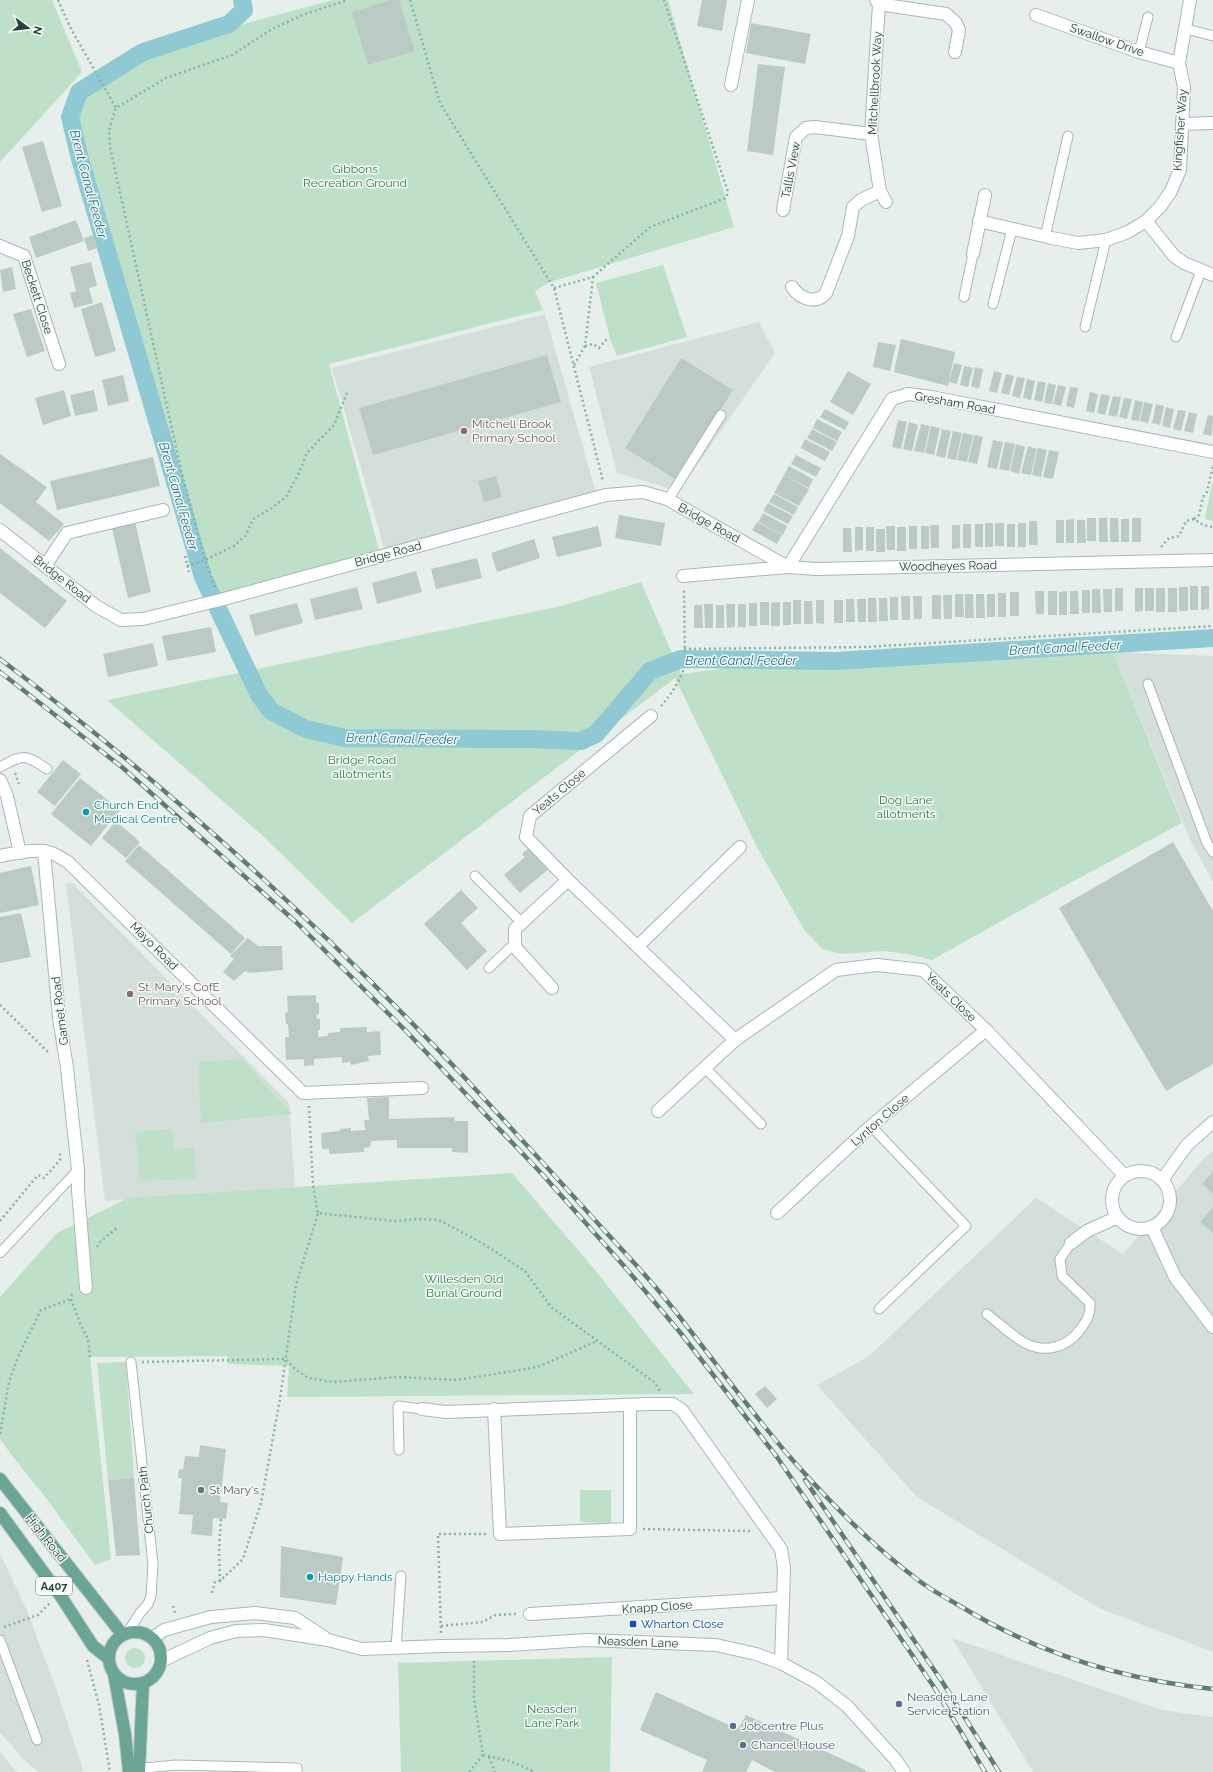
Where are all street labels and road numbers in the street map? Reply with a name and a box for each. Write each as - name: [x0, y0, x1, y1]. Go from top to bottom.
- street label: Swallow Drive: [1068, 21, 1146, 59]
- street label: Mitchellbrook Way: [865, 30, 885, 135]
- street label: Kingfisher Way: [1170, 88, 1190, 171]
- street label: Tallis View: [779, 140, 803, 200]
- street label: Beckett Close: [18, 258, 56, 336]
- street label: Gresham Road: [913, 389, 997, 417]
- street label: Bridge Road: [676, 500, 742, 546]
- street label: Bridge Road: [353, 538, 423, 570]
- street label: Bridge Road: [31, 552, 93, 606]
- street label: Woodheyes Road: [899, 558, 997, 574]
- street label: Yeats Close: [530, 766, 588, 818]
- street label: Mayo Road: [127, 919, 181, 973]
- street label: Yeats Close: [923, 970, 979, 1024]
- street label: Garnet Road: [49, 976, 71, 1046]
- street label: Lynton Close: [848, 1091, 912, 1149]
- street label: Church Path: [135, 1465, 157, 1535]
- street label: High Road: [23, 1511, 69, 1565]
- road number: A407: [36, 1577, 72, 1595]
- street label: Knapp Close: [621, 1598, 693, 1616]
- street label: Neasden Lane: [597, 1634, 679, 1650]

